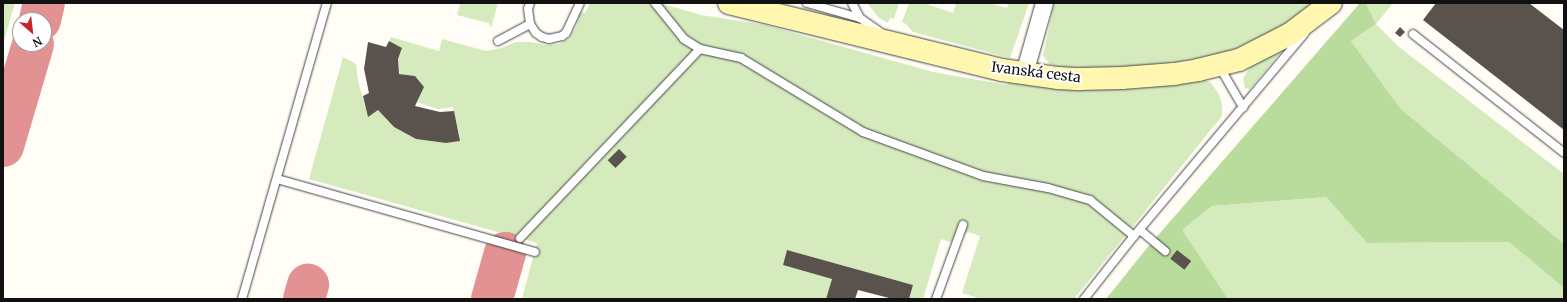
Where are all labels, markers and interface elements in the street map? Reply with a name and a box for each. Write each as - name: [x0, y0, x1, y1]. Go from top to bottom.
- north arrow: [12, 12, 52, 52]
- text: N: [30, 33, 44, 50]
- street label: Ivanská cesta: [990, 58, 1082, 86]

